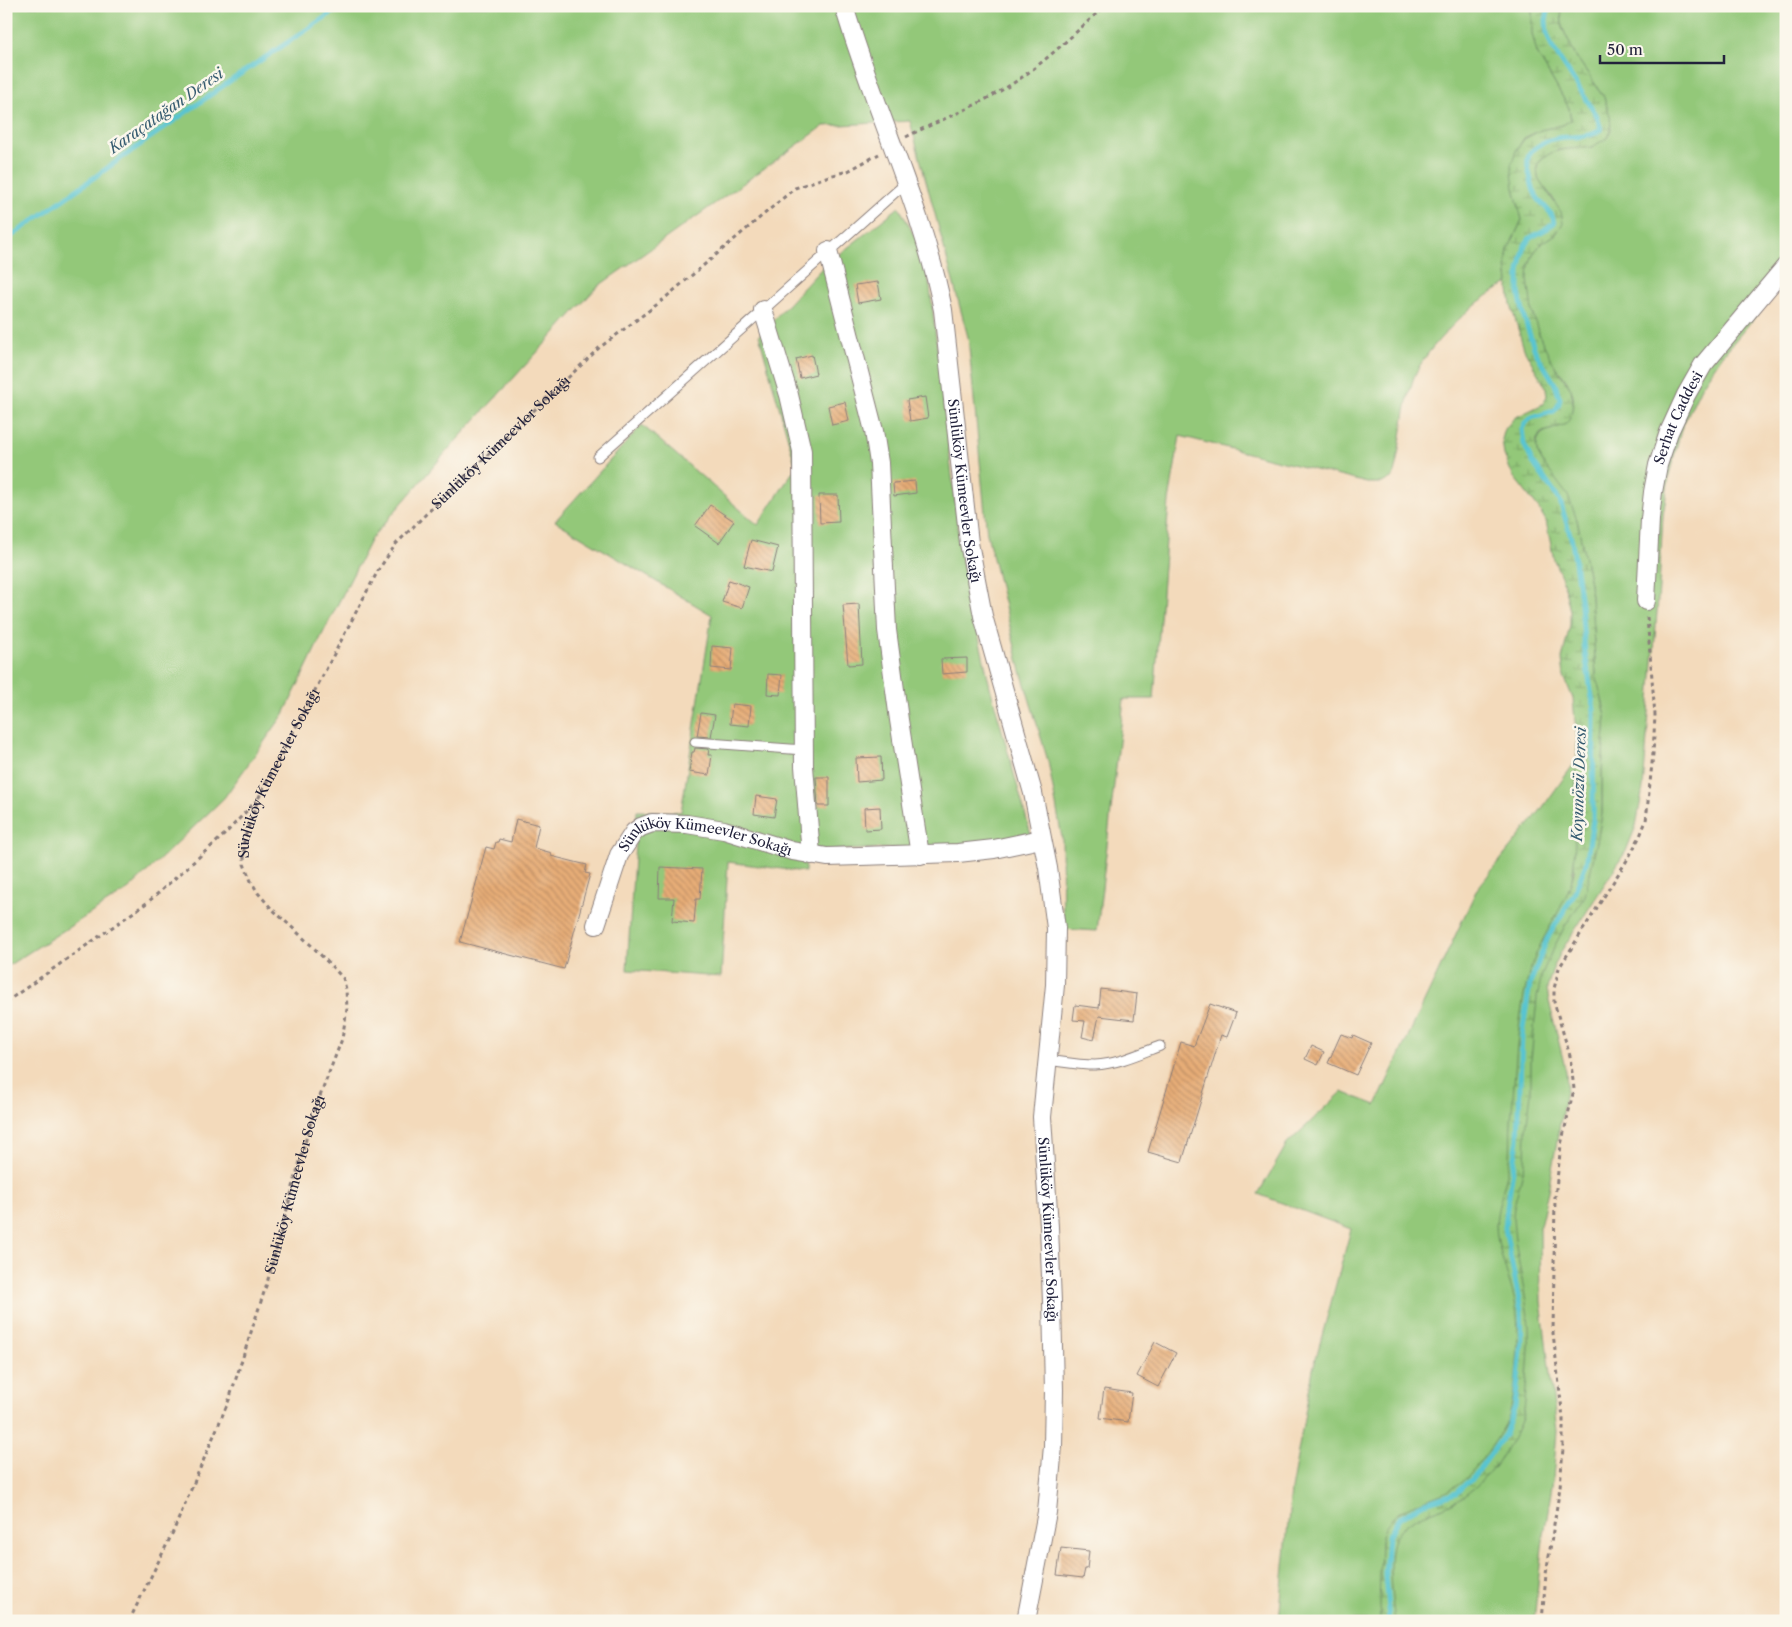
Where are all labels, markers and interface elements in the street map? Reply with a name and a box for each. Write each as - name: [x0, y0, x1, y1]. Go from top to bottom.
- scale bar: [1600, 32, 1723, 64]
- text: 50 m: [1607, 40, 1643, 59]
- water label: Karaçatağan Deresi: [104, 63, 228, 158]
- street label: Serhat Caddesi: [1650, 368, 1707, 467]
- street label: Sünlüköy Kümeevler Sokağı: [428, 372, 574, 513]
- street label: Sünlüköy Kümeevler Sokağı: [944, 398, 985, 584]
- street label: Sünlüköy Kümeevler Sokağı: [235, 685, 323, 858]
- water label: Koyunözü Deresi: [1567, 725, 1590, 843]
- text: Sünlüköy Kümeevler Sokağı: [615, 813, 794, 859]
- street label: Sünlüköy Kümeevler Sokağı: [616, 844, 802, 864]
- street label: Sünlüköy Kümeevler Sokağı: [261, 1092, 329, 1276]
- street label: Sünlüköy Kümeevler Sokağı: [1034, 1136, 1061, 1322]

